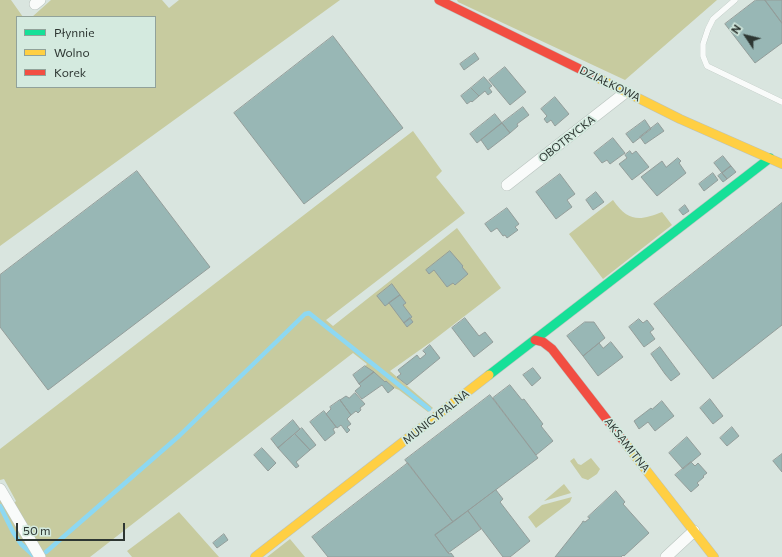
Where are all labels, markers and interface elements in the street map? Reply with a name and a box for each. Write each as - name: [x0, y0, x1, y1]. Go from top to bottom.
- legend: [16, 16, 156, 88]
- north arrow: [726, 16, 766, 56]
- text: N: [728, 22, 743, 36]
- text: Płynnie: [54, 25, 95, 39]
- text: Wolno: [54, 45, 90, 59]
- street label: DZIAŁKOWA: [577, 64, 643, 104]
- text: Korek: [54, 65, 86, 79]
- street label: OBOTRYCKA: [536, 113, 598, 165]
- street label: MUNICYPALNA: [400, 387, 472, 447]
- street label: AKSAMITNA: [602, 415, 652, 475]
- scale bar: [18, 515, 127, 541]
- text: 50 m: [23, 523, 51, 537]

